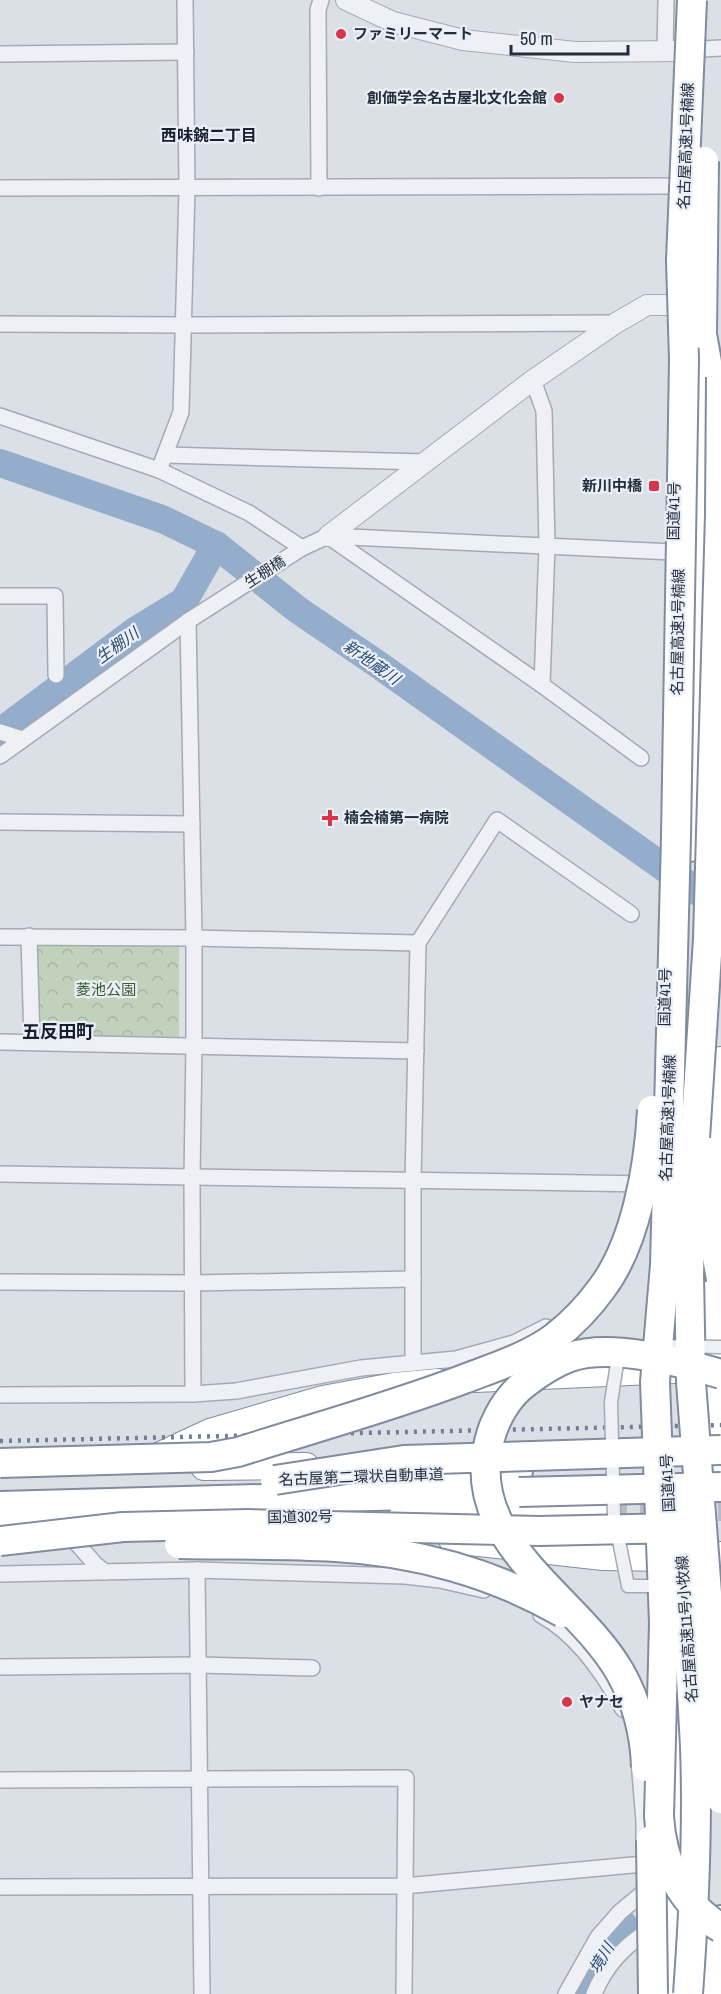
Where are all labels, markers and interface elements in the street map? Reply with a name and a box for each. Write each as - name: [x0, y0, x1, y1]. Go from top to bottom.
- scale bar: [511, 18, 628, 56]
- place label: ファミリーマート: [353, 23, 473, 44]
- text: 50 m: [520, 26, 553, 51]
- marker: ファミリーマート: [334, 27, 348, 41]
- street label: 名古屋高速1号楠線: [673, 82, 698, 210]
- place label: 創価学会名古屋北文化会館: [367, 87, 547, 108]
- marker: 創価学会名古屋北文化会館: [552, 91, 566, 105]
- district label: 西味鋺二丁目: [161, 124, 257, 146]
- place label: 新川中橋: [582, 475, 643, 496]
- marker: 新川中橋: [647, 479, 661, 493]
- street label: 国道41号: [662, 481, 685, 541]
- street label: 生棚橋: [240, 551, 289, 593]
- street label: 名古屋高速1号楠線: [666, 568, 689, 696]
- water label: 生棚川: [91, 621, 144, 668]
- water label: 新地蔵川: [339, 635, 406, 691]
- place label: 楠会楠第一病院: [344, 807, 449, 828]
- marker: 楠会楠第一病院: [321, 809, 339, 827]
- street label: 国道41号: [653, 967, 676, 1027]
- park label: 菱池公園: [76, 979, 136, 1000]
- district label: 五反田町: [22, 1019, 94, 1044]
- street label: 名古屋高速1号楠線: [655, 1054, 680, 1182]
- street label: 国道41号: [655, 1453, 680, 1513]
- street label: 名古屋第二環状自動車道: [278, 1463, 444, 1490]
- street label: 国道302号: [267, 1505, 333, 1528]
- street label: 名古屋高速11号小牧線: [671, 1555, 702, 1703]
- place label: ヤナセ: [579, 1691, 624, 1712]
- marker: ヤナセ: [560, 1695, 574, 1709]
- water label: 境川: [583, 1937, 620, 1977]

